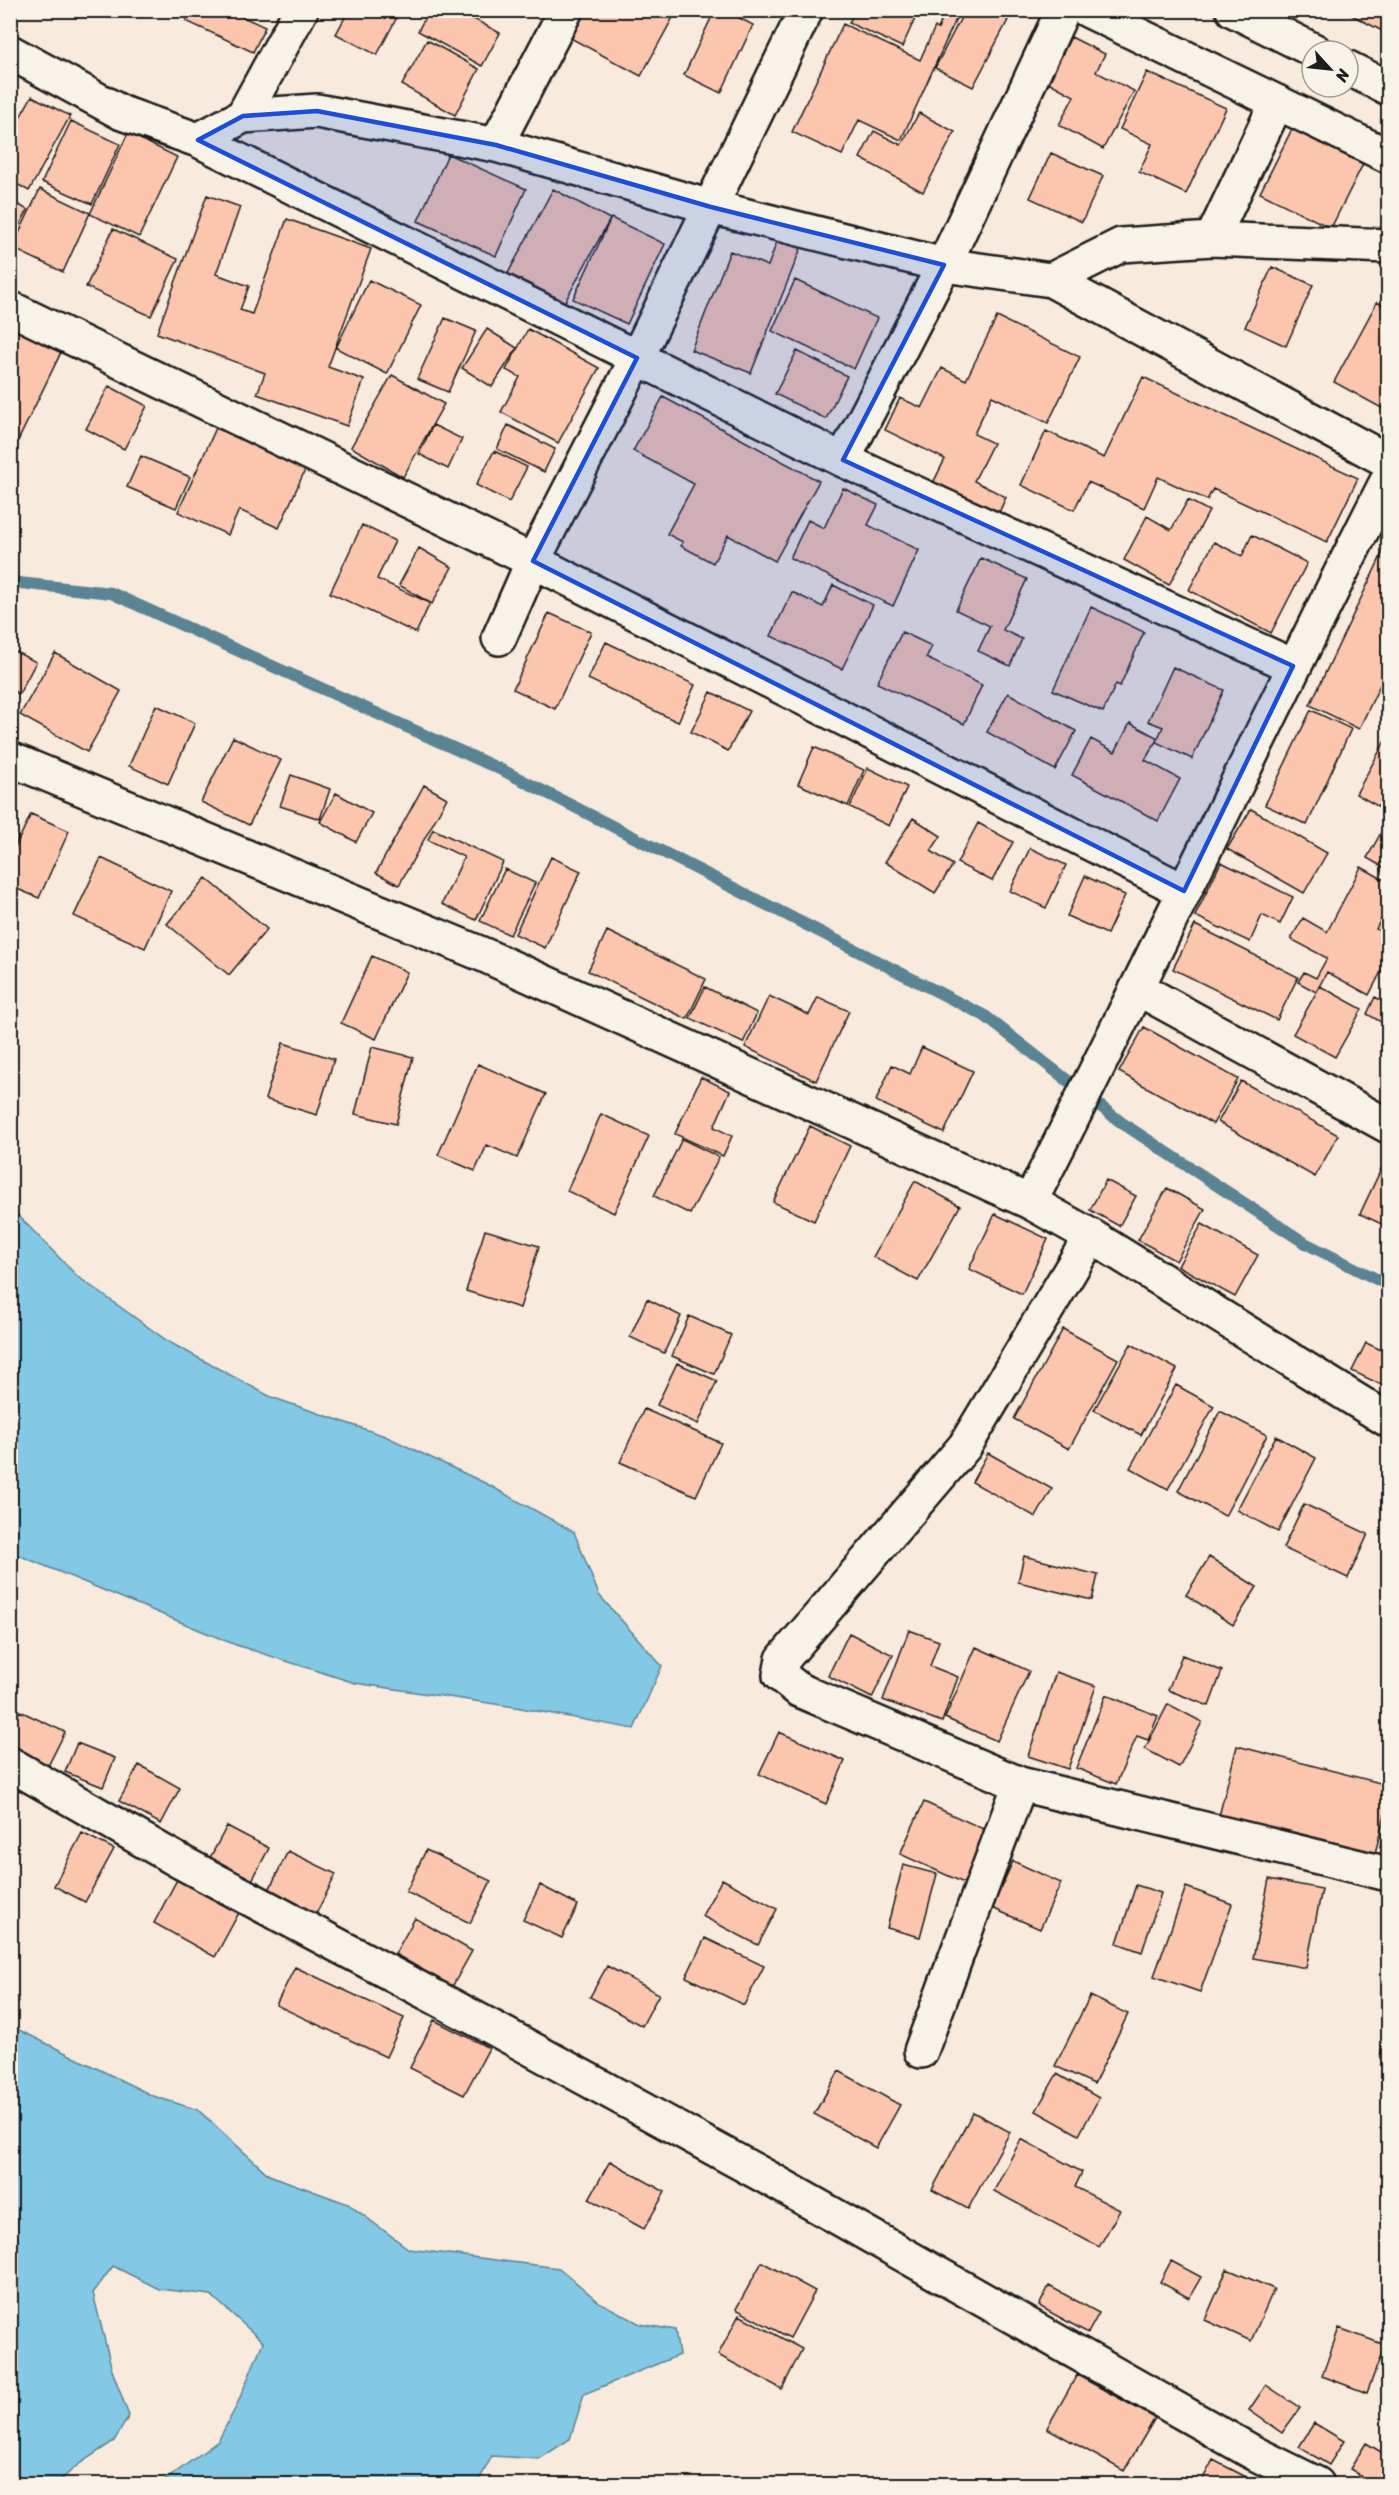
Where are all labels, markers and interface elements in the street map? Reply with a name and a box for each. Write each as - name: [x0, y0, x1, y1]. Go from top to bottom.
- north arrow: [1300, 39, 1360, 99]
- text: N: [1327, 63, 1359, 88]

